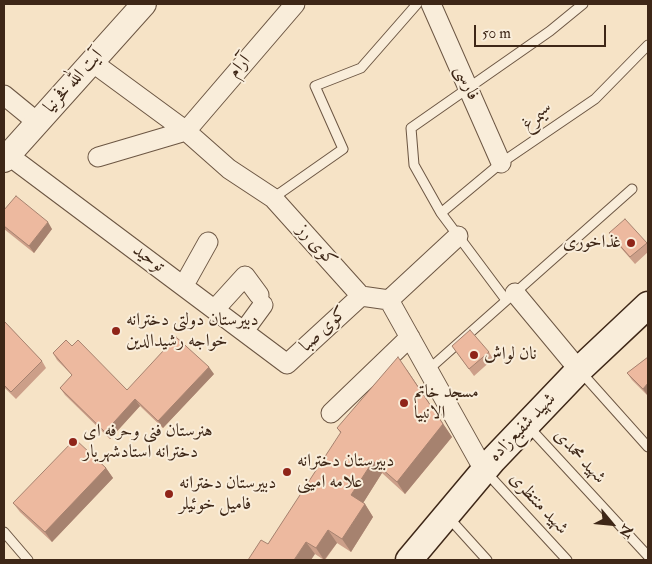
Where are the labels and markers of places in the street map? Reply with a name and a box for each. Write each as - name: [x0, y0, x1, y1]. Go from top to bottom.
- place label: غذاخوری: [563, 232, 621, 254]
- marker: غذاخوری: [625, 237, 637, 249]
- place label: دبیرستان دولتی دخترانه خواجه رشیدالدین: [126, 310, 259, 352]
- marker: دبیرستان دولتی دخترانه خواجه رشیدالدین: [110, 325, 122, 337]
- place label: نان لواش: [484, 344, 537, 366]
- marker: نان لواش: [468, 349, 480, 361]
- place label: مسجد خاتم الانبیا: [414, 382, 479, 424]
- marker: مسجد خاتم الانبیا: [398, 397, 410, 409]
- place label: هنرستان فنی وحرفه ای دخترانه استادشهریار: [83, 421, 213, 464]
- marker: هنرستان فنی وحرفه ای دخترانه استادشهریار: [67, 436, 79, 448]
- place label: دبیرستان دخترانه علامه امینی: [297, 451, 394, 494]
- marker: دبیرستان دخترانه علامه امینی: [281, 466, 293, 478]
- place label: دبیرستان دخترانه فامیل خوئیلر: [179, 473, 276, 516]
- marker: دبیرستان دخترانه فامیل خوئیلر: [163, 488, 175, 500]

